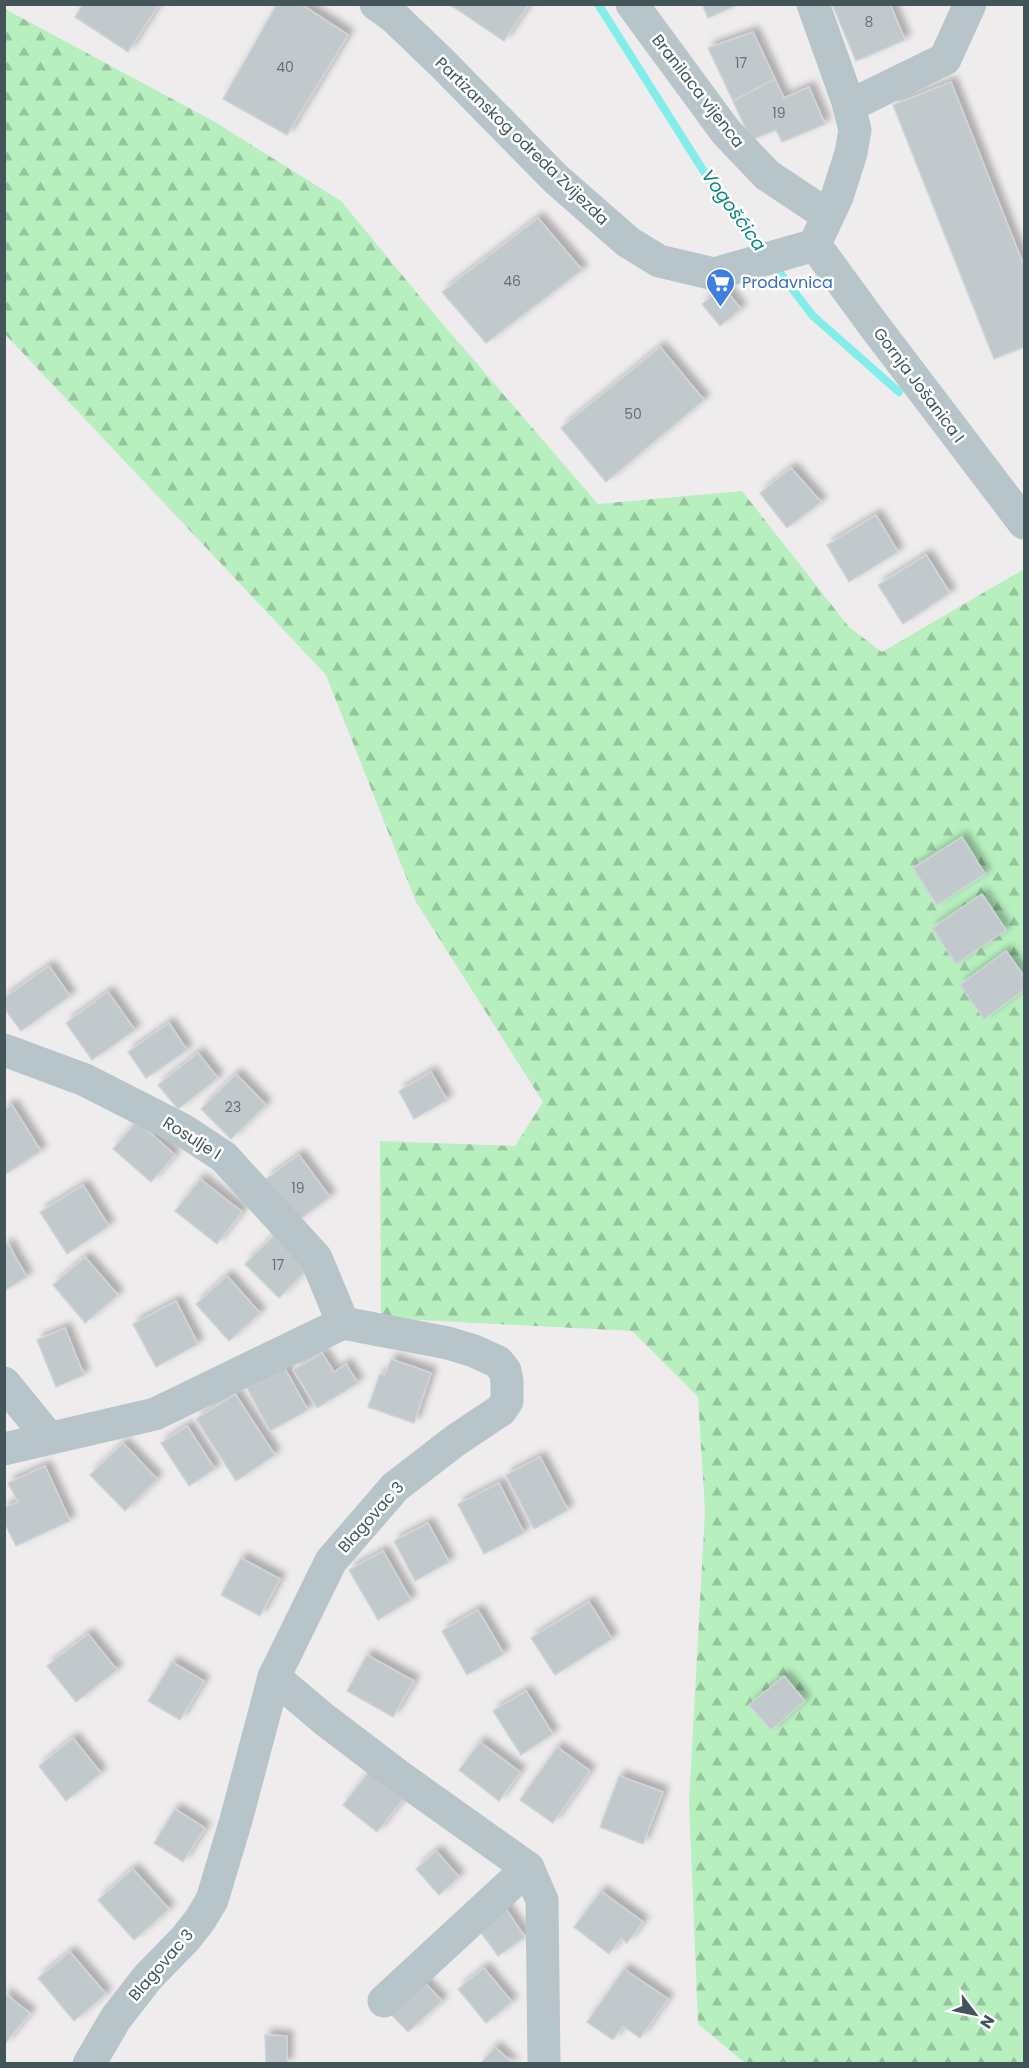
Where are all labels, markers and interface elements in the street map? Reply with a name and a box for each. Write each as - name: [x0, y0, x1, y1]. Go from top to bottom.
- house number: 8: [865, 12, 874, 32]
- street label: Branilaca vijenca: [646, 30, 750, 152]
- street label: Partizanskog odreda Zvijezda: [430, 52, 614, 230]
- house number: 17: [735, 53, 747, 73]
- house number: 40: [276, 57, 294, 77]
- house number: 19: [772, 103, 786, 123]
- water label: Vogošćica: [696, 164, 772, 256]
- supermarket icon: Prodavnica: [705, 266, 737, 308]
- house number: 46: [503, 271, 521, 291]
- place label: Prodavnica: [742, 271, 833, 294]
- street label: Gornja Jošanica I: [868, 323, 970, 447]
- house number: 50: [624, 404, 642, 424]
- house number: 23: [225, 1097, 241, 1117]
- street label: Rosulje I: [159, 1111, 225, 1165]
- house number: 19: [291, 1178, 305, 1198]
- house number: 17: [272, 1255, 284, 1275]
- street label: Blagovac 3: [333, 1476, 409, 1558]
- street label: Blagovac 3: [123, 1924, 199, 2006]
- north arrow: [945, 1984, 1005, 2044]
- text: N: [974, 2010, 1000, 2033]

